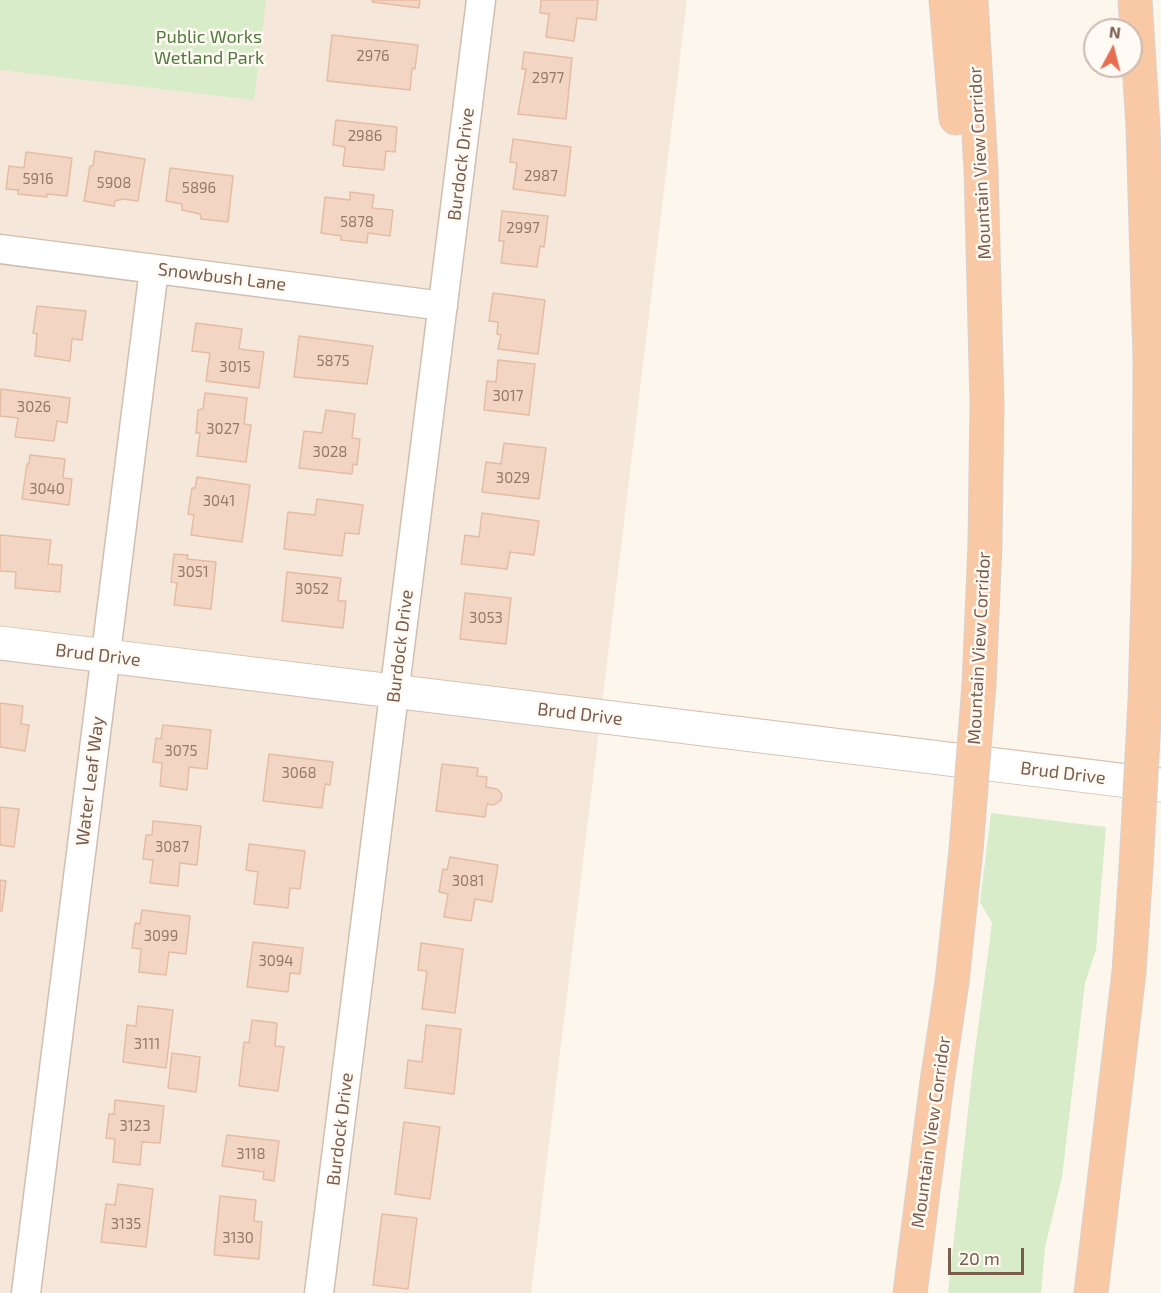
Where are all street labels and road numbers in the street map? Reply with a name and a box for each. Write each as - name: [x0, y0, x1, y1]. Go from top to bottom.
- street label: Mountain View Corridor: [964, 66, 996, 260]
- street label: Burdock Drive: [443, 106, 479, 222]
- street label: Snowbush Lane: [157, 258, 287, 296]
- street label: Mountain View Corridor: [963, 551, 995, 745]
- street label: Burdock Drive: [382, 588, 418, 704]
- street label: Brud Drive: [54, 639, 142, 671]
- street label: Brud Drive: [536, 698, 624, 730]
- street label: Water Leaf Way: [71, 715, 109, 847]
- street label: Brud Drive: [1019, 757, 1107, 789]
- street label: Mountain View Corridor: [907, 1035, 955, 1229]
- street label: Burdock Drive: [322, 1071, 358, 1187]

